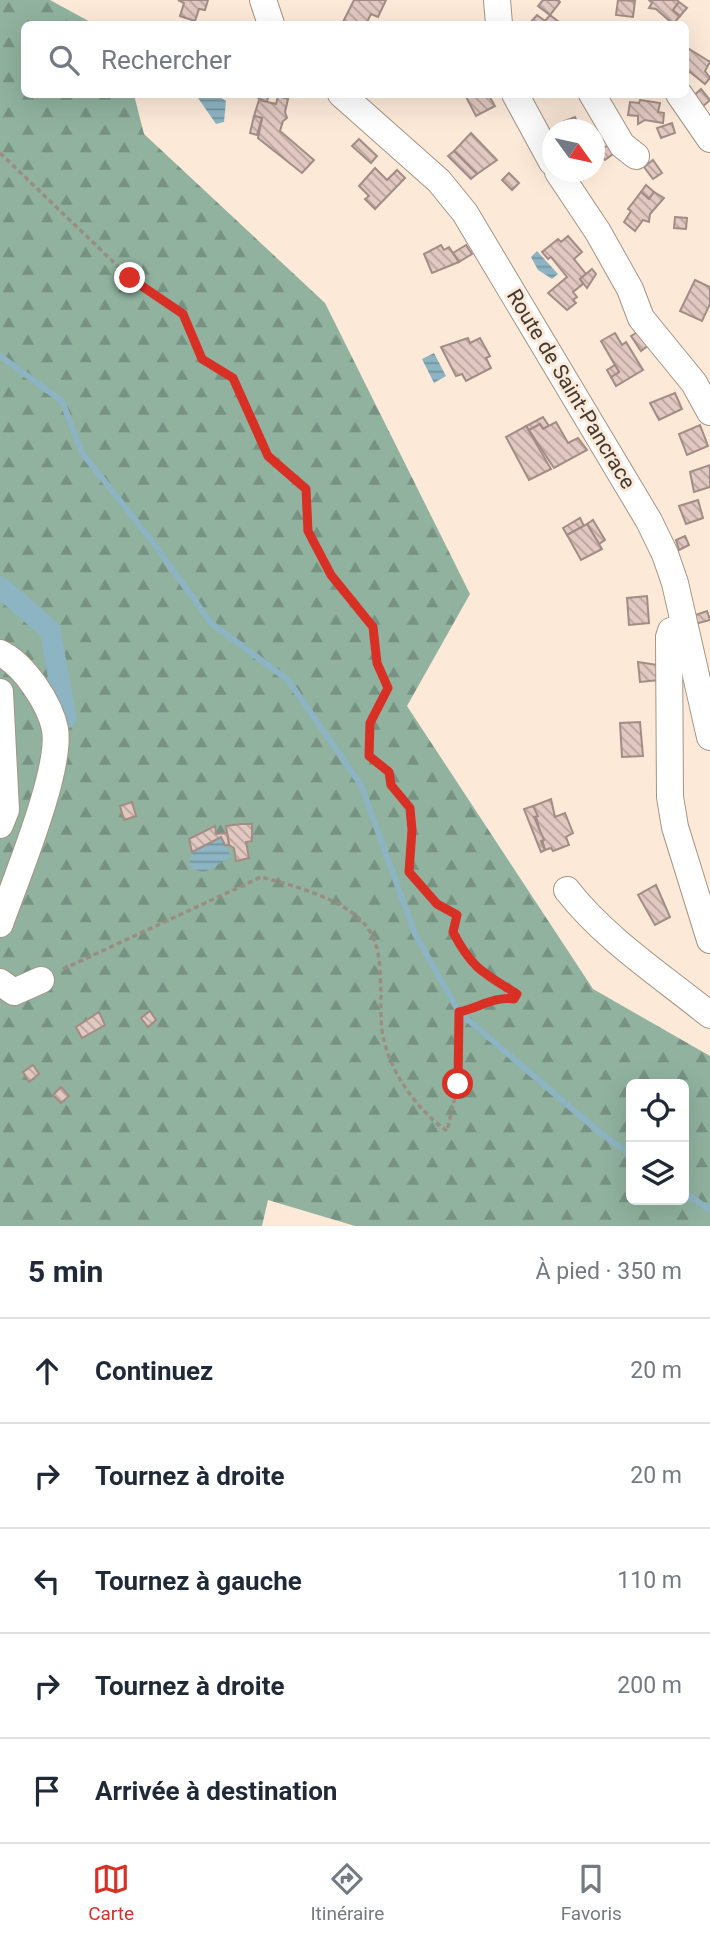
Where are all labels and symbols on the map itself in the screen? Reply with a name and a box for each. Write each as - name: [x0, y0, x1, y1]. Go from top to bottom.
- north arrow: [542, 119, 605, 182]
- route end: [114, 262, 145, 293]
- street label: Route de Saint-Pancrace: [502, 285, 640, 493]
- route start: [442, 1068, 473, 1099]

